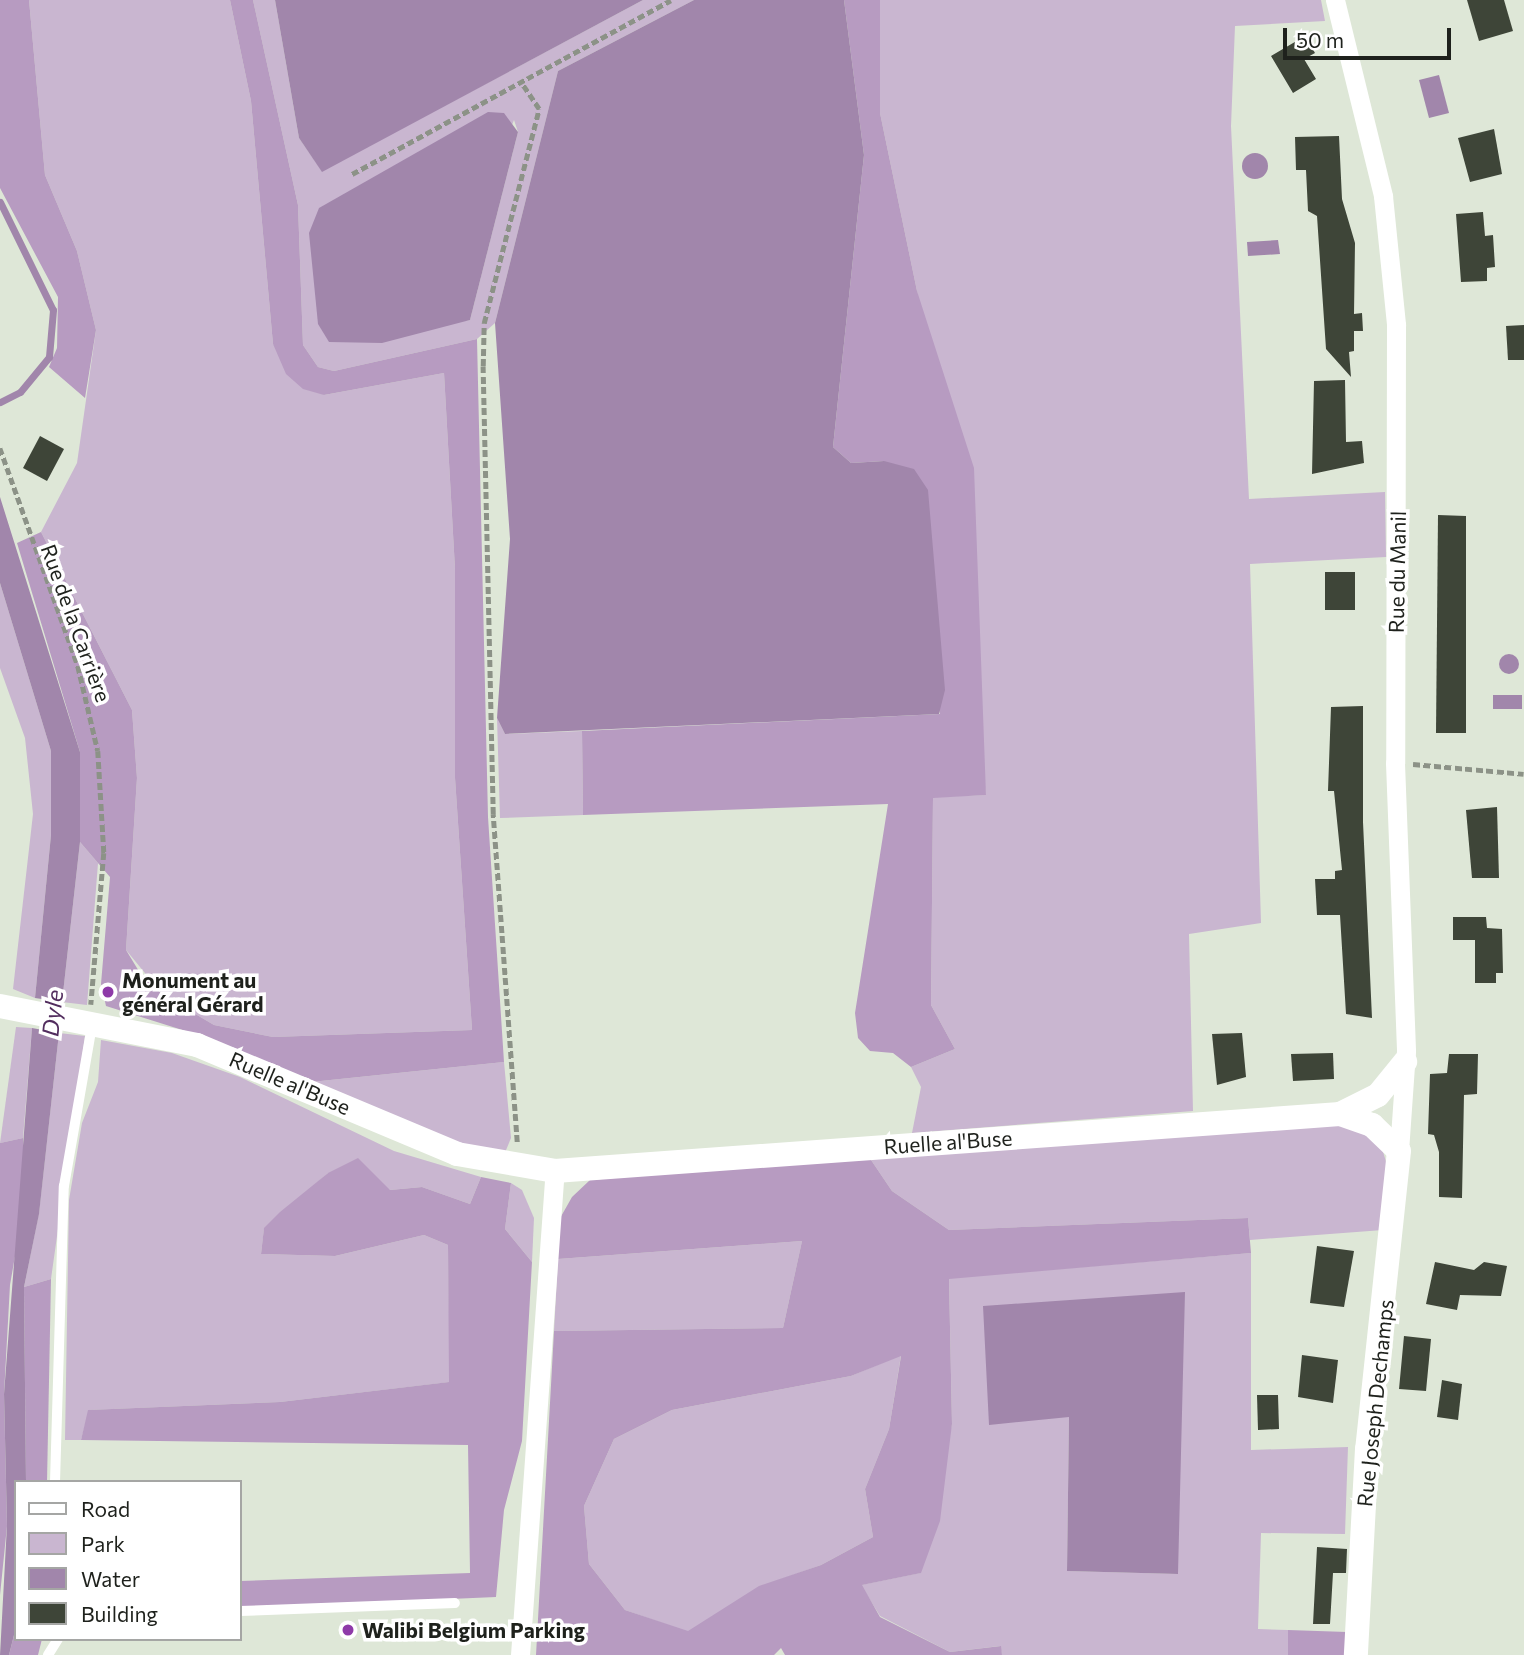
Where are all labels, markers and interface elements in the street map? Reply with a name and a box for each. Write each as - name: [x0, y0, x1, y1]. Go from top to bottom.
- scale bar: [1286, 14, 1454, 58]
- text: 50 m: [1296, 27, 1344, 52]
- street label: Rue du Manil: [1383, 511, 1411, 633]
- street label: Rue de la Carrière: [36, 541, 116, 705]
- place label: Monument au général Gérard: [122, 967, 263, 1017]
- marker: Monument au général Gérard: [100, 984, 116, 1000]
- water label: Dyle: [36, 988, 68, 1038]
- street label: Ruelle al'Buse: [226, 1046, 354, 1120]
- street label: Ruelle al'Buse: [883, 1125, 1013, 1159]
- street label: Rue Joseph Dechamps: [1352, 1298, 1398, 1508]
- legend: [14, 1480, 242, 1641]
- text: Road: [81, 1496, 130, 1521]
- text: Park: [81, 1531, 125, 1556]
- text: Water: [81, 1566, 140, 1591]
- text: Building: [81, 1601, 158, 1626]
- place label: Walibi Belgium Parking: [362, 1617, 585, 1643]
- marker: Walibi Belgium Parking: [340, 1622, 356, 1638]

